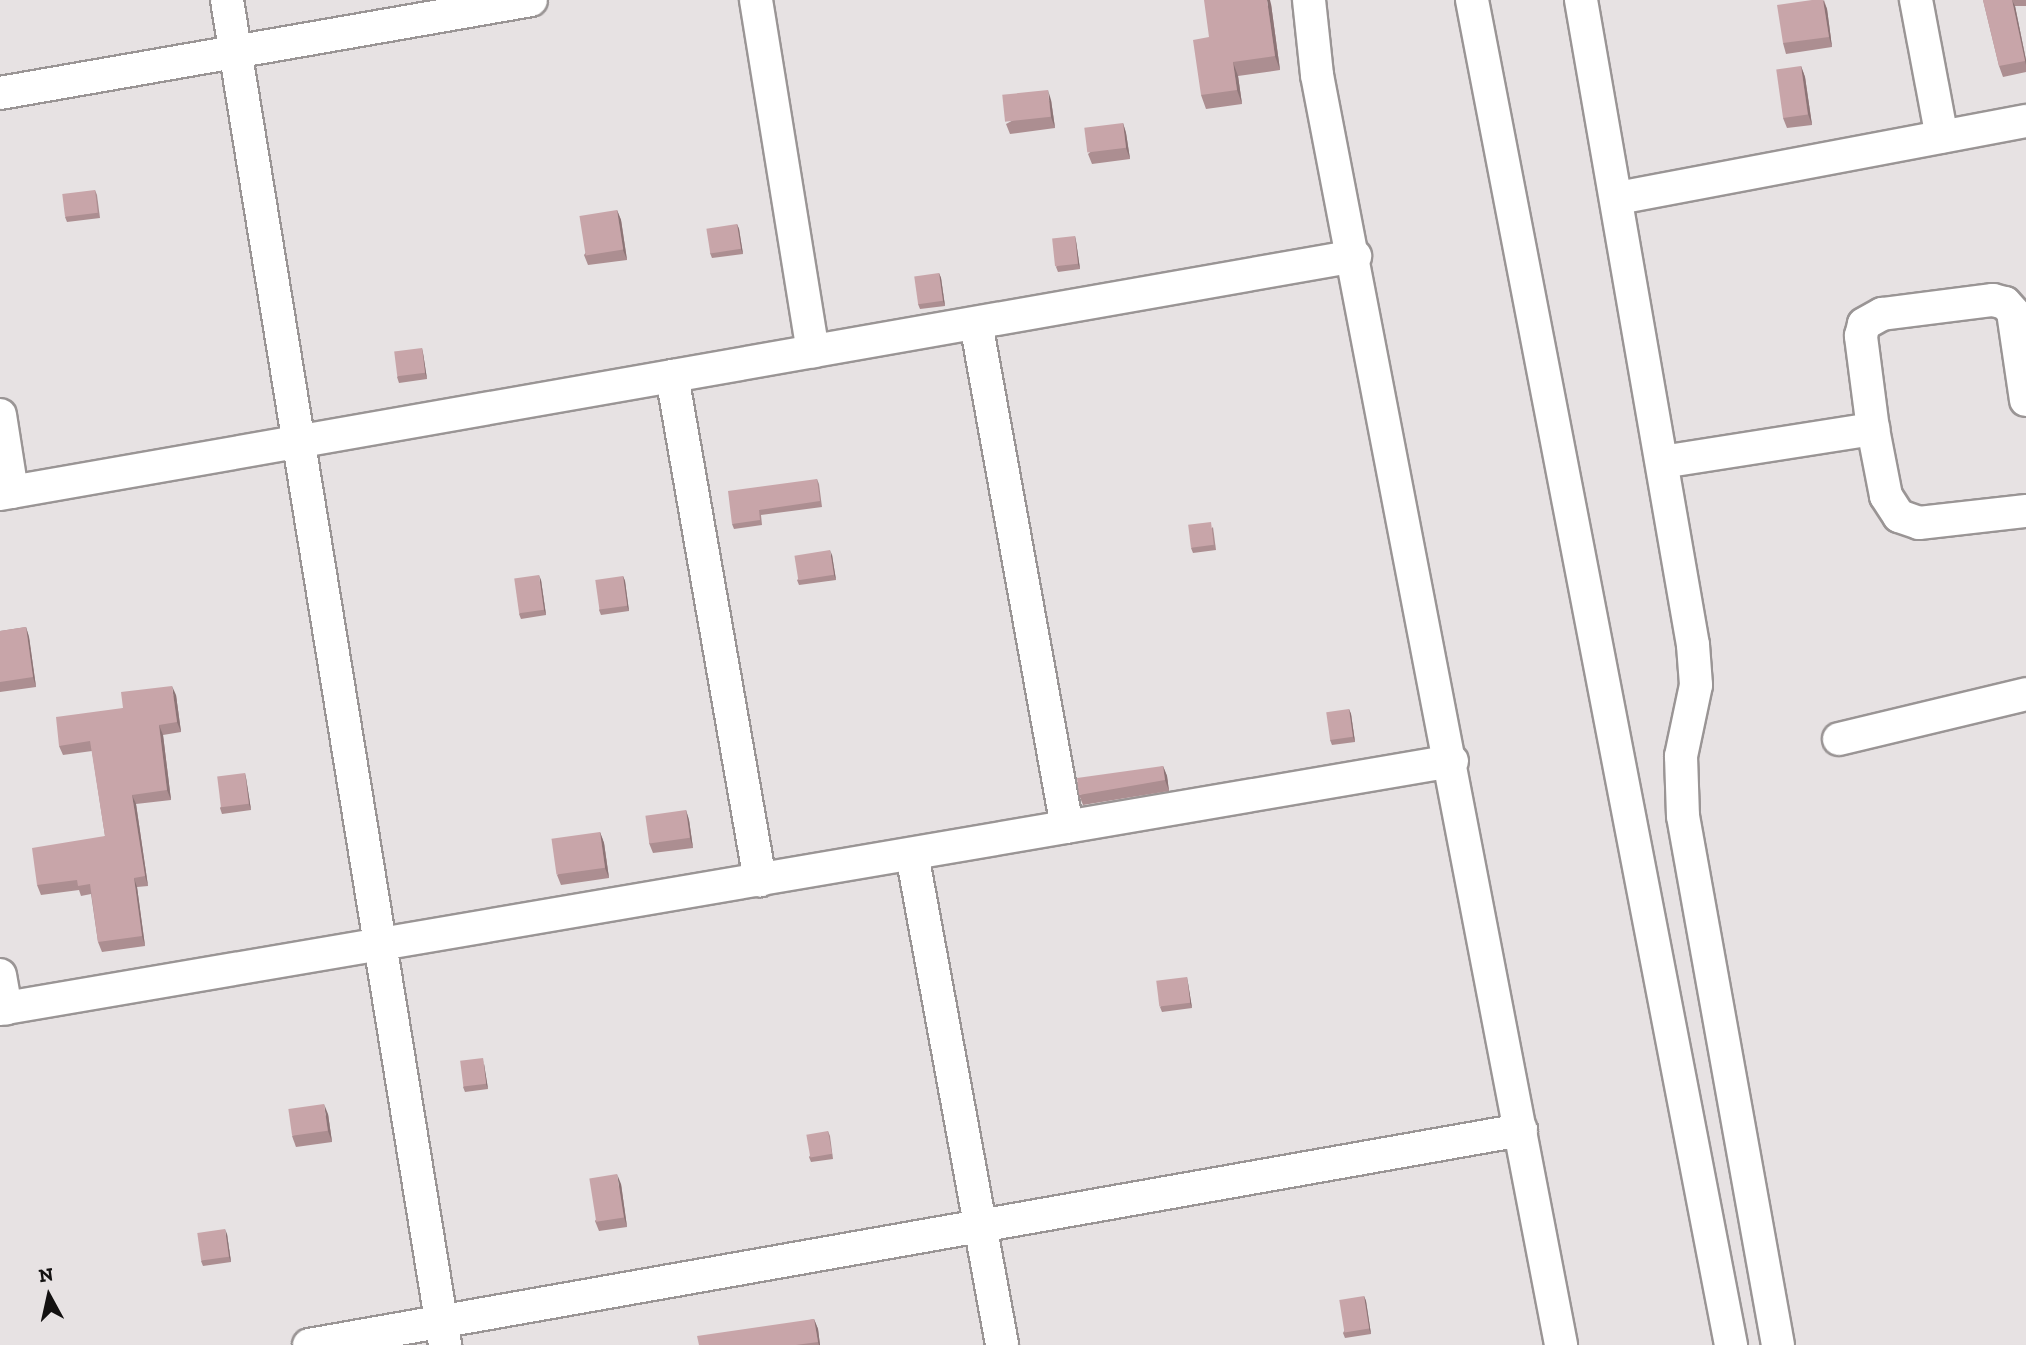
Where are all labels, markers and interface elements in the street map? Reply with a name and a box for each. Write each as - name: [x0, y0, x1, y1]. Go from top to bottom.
- north arrow: [14, 1261, 84, 1331]
- text: N: [37, 1262, 55, 1287]

